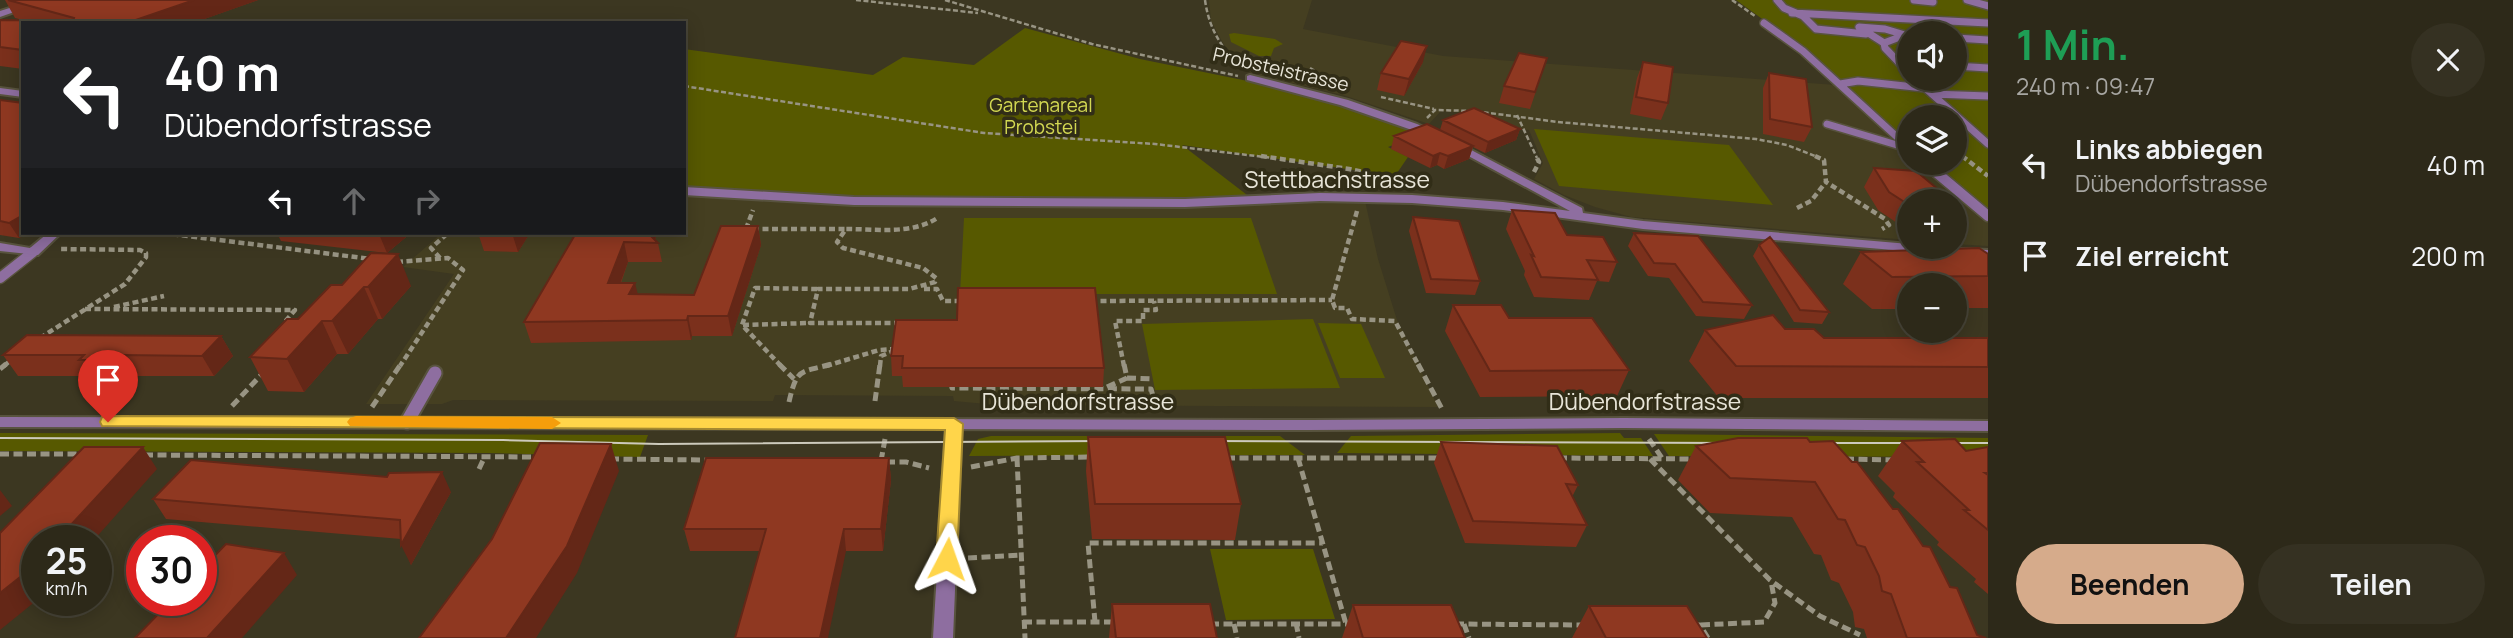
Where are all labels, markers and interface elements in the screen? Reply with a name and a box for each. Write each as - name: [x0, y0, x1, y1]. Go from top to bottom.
- text: 1 Min.: [2016, 15, 2130, 73]
- map controls: [1897, 21, 1967, 343]
- button: sound: [1897, 21, 1967, 91]
- button: close: [2411, 23, 2485, 97]
- text: 40 m: [164, 39, 280, 106]
- street label: Probsteistrasse: [1210, 41, 1352, 97]
- icon: left: [49, 49, 140, 140]
- text: 240 m · 09:47: [2016, 70, 2155, 102]
- park label: Gartenareal Probstei: [989, 92, 1093, 140]
- text: Dübendorfstrasse: [164, 103, 432, 147]
- button: layers: [1897, 105, 1967, 175]
- text: Links abbiegen: [2075, 131, 2263, 167]
- icon: left: [2016, 146, 2054, 184]
- text: 40 m: [2427, 147, 2485, 183]
- street label: Stettbachstrasse: [1244, 163, 1430, 195]
- text: Dübendorfstrasse: [2075, 167, 2268, 199]
- icon: left: [262, 182, 300, 220]
- icon: ahead: [335, 182, 373, 220]
- icon: right: [408, 182, 446, 220]
- button: +: [1897, 189, 1967, 259]
- icon: arrive: [2016, 237, 2054, 275]
- text: Ziel erreicht: [2075, 238, 2229, 274]
- text: 200 m: [2411, 238, 2485, 274]
- button: −: [1897, 273, 1967, 343]
- pin: [78, 350, 138, 422]
- icon: arrive: [89, 361, 127, 399]
- street label: Dübendorfstrasse: [982, 385, 1174, 417]
- street label: Dübendorfstrasse: [1549, 385, 1741, 417]
- position arrow: [910, 522, 984, 596]
- speed limit sign: 30: [126, 525, 217, 616]
- text: 25: [46, 537, 87, 585]
- button: Beenden: [2016, 544, 2244, 624]
- button: Teilen: [2258, 544, 2485, 624]
- text: km/h: [46, 576, 87, 600]

